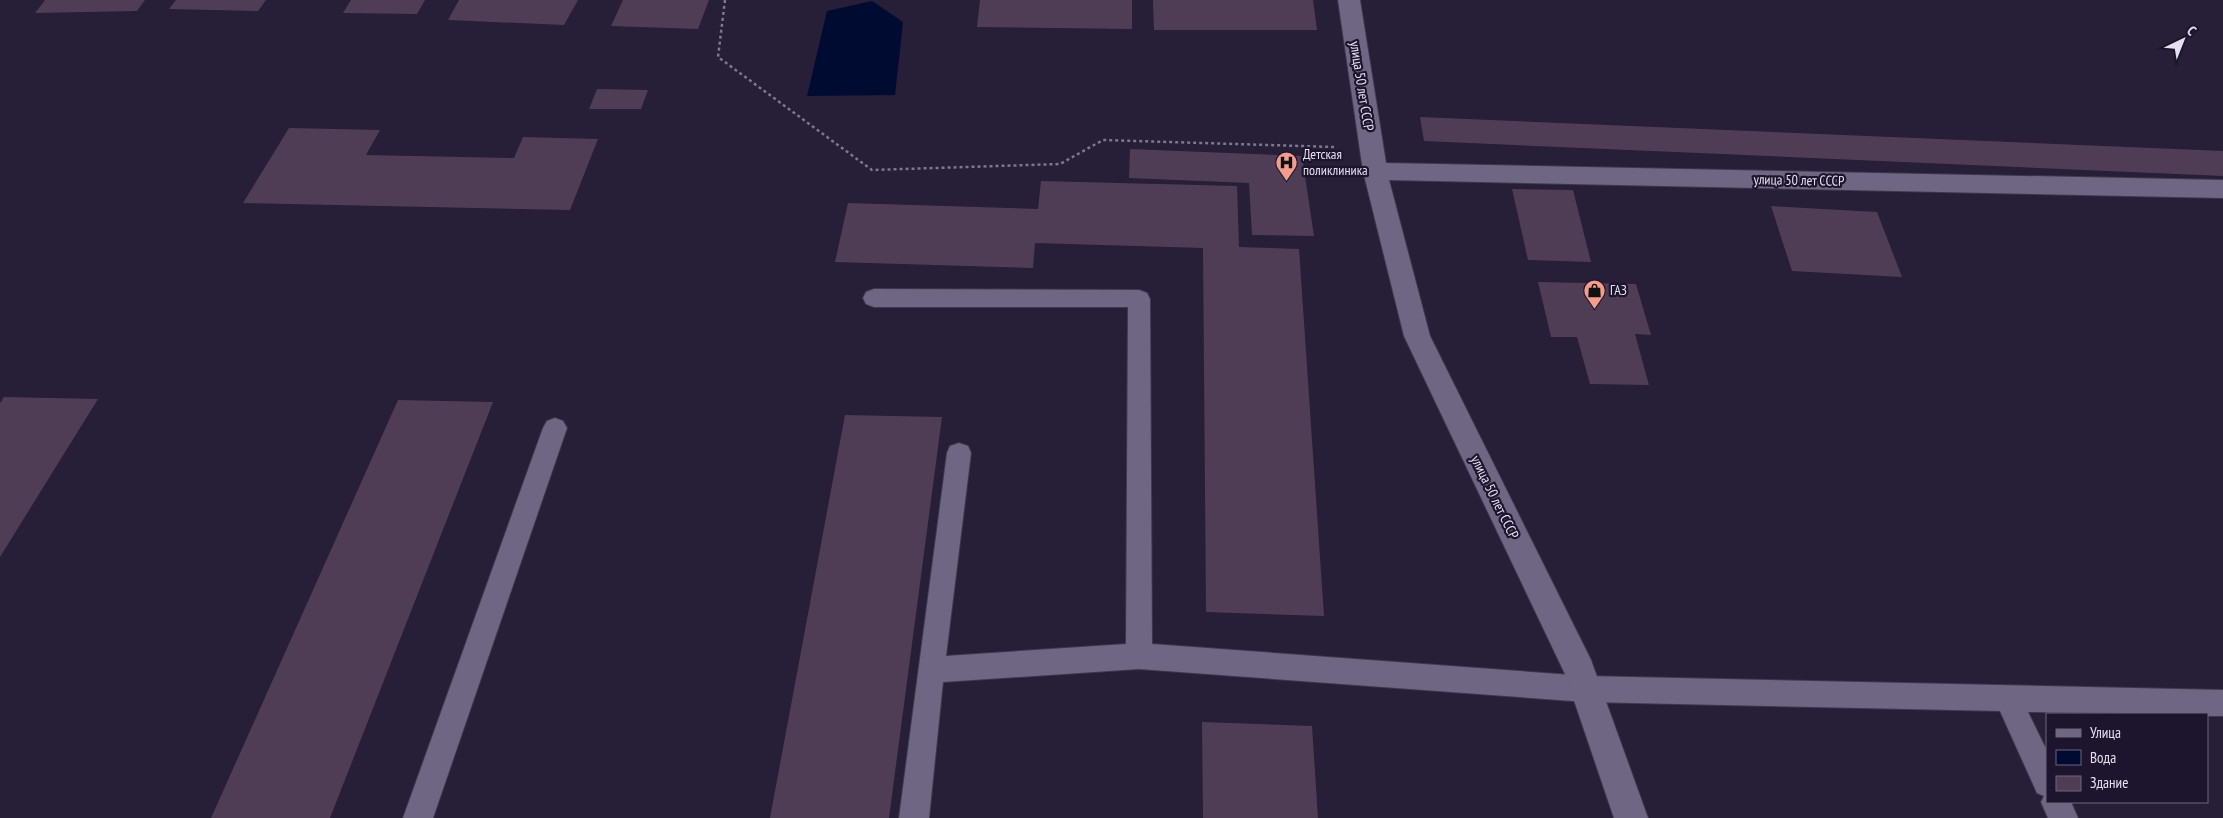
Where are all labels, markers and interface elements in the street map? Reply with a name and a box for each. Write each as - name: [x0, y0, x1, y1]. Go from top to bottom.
- north arrow: [2158, 15, 2208, 65]
- text: С: [2183, 22, 2201, 40]
- street label: улица 50 лет СССР: [1346, 40, 1378, 132]
- place label: Детская поликлиника: [1303, 145, 1368, 179]
- hospital icon: Детская поликлиника: [1275, 150, 1299, 181]
- street label: улица 50 лет СССР: [1753, 170, 1845, 190]
- shop icon: ГАЗ: [1582, 278, 1606, 309]
- place label: ГАЗ: [1610, 281, 1627, 299]
- street label: улица 50 лет СССР: [1467, 452, 1523, 542]
- legend: [2046, 713, 2208, 803]
- text: Улица: [2090, 723, 2121, 742]
- text: Вода: [2090, 748, 2116, 767]
- text: Здание: [2090, 773, 2128, 792]

